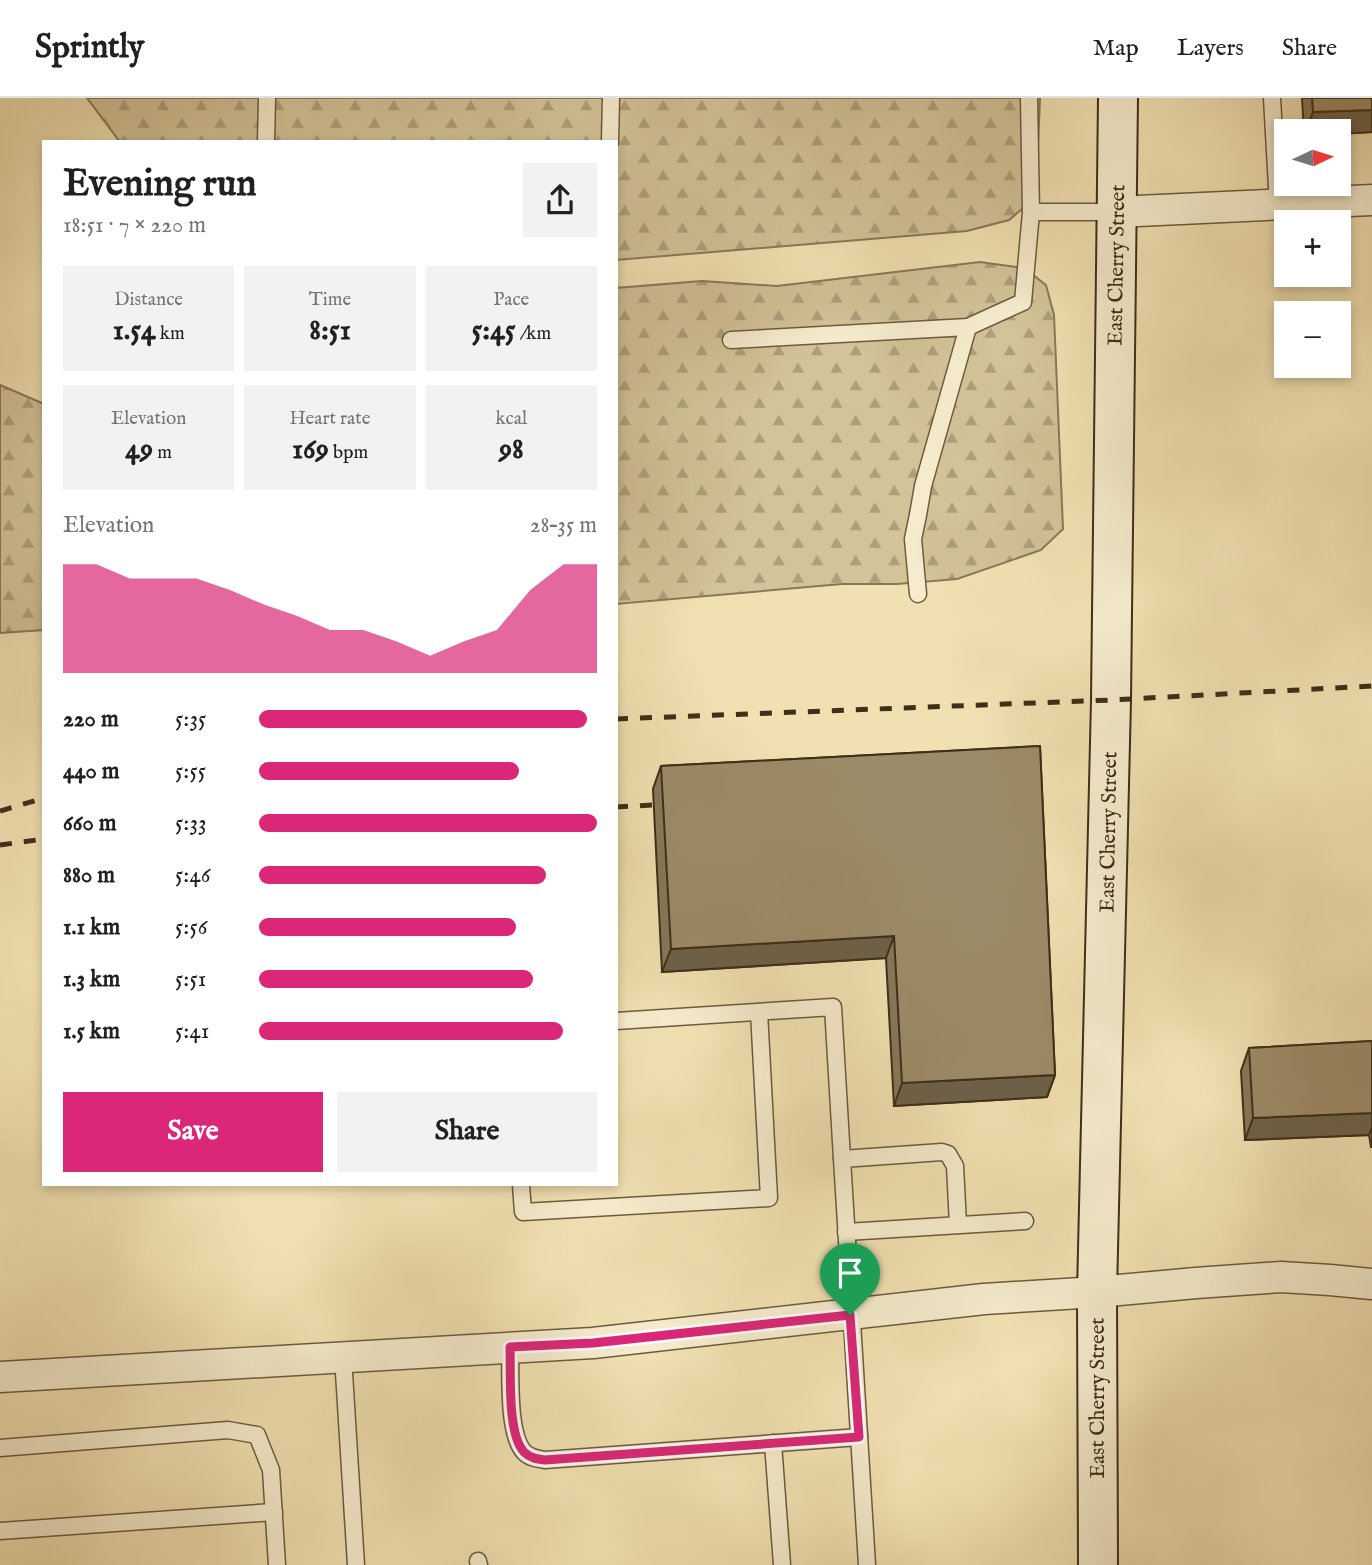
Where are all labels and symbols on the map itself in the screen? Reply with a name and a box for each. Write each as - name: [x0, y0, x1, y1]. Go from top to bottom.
- north arrow: [1274, 119, 1351, 196]
- street label: East Cherry Street: [1103, 184, 1132, 346]
- street label: East Cherry Street: [1095, 751, 1124, 913]
- pin: [820, 1243, 880, 1315]
- street label: East Cherry Street: [1085, 1317, 1112, 1479]

